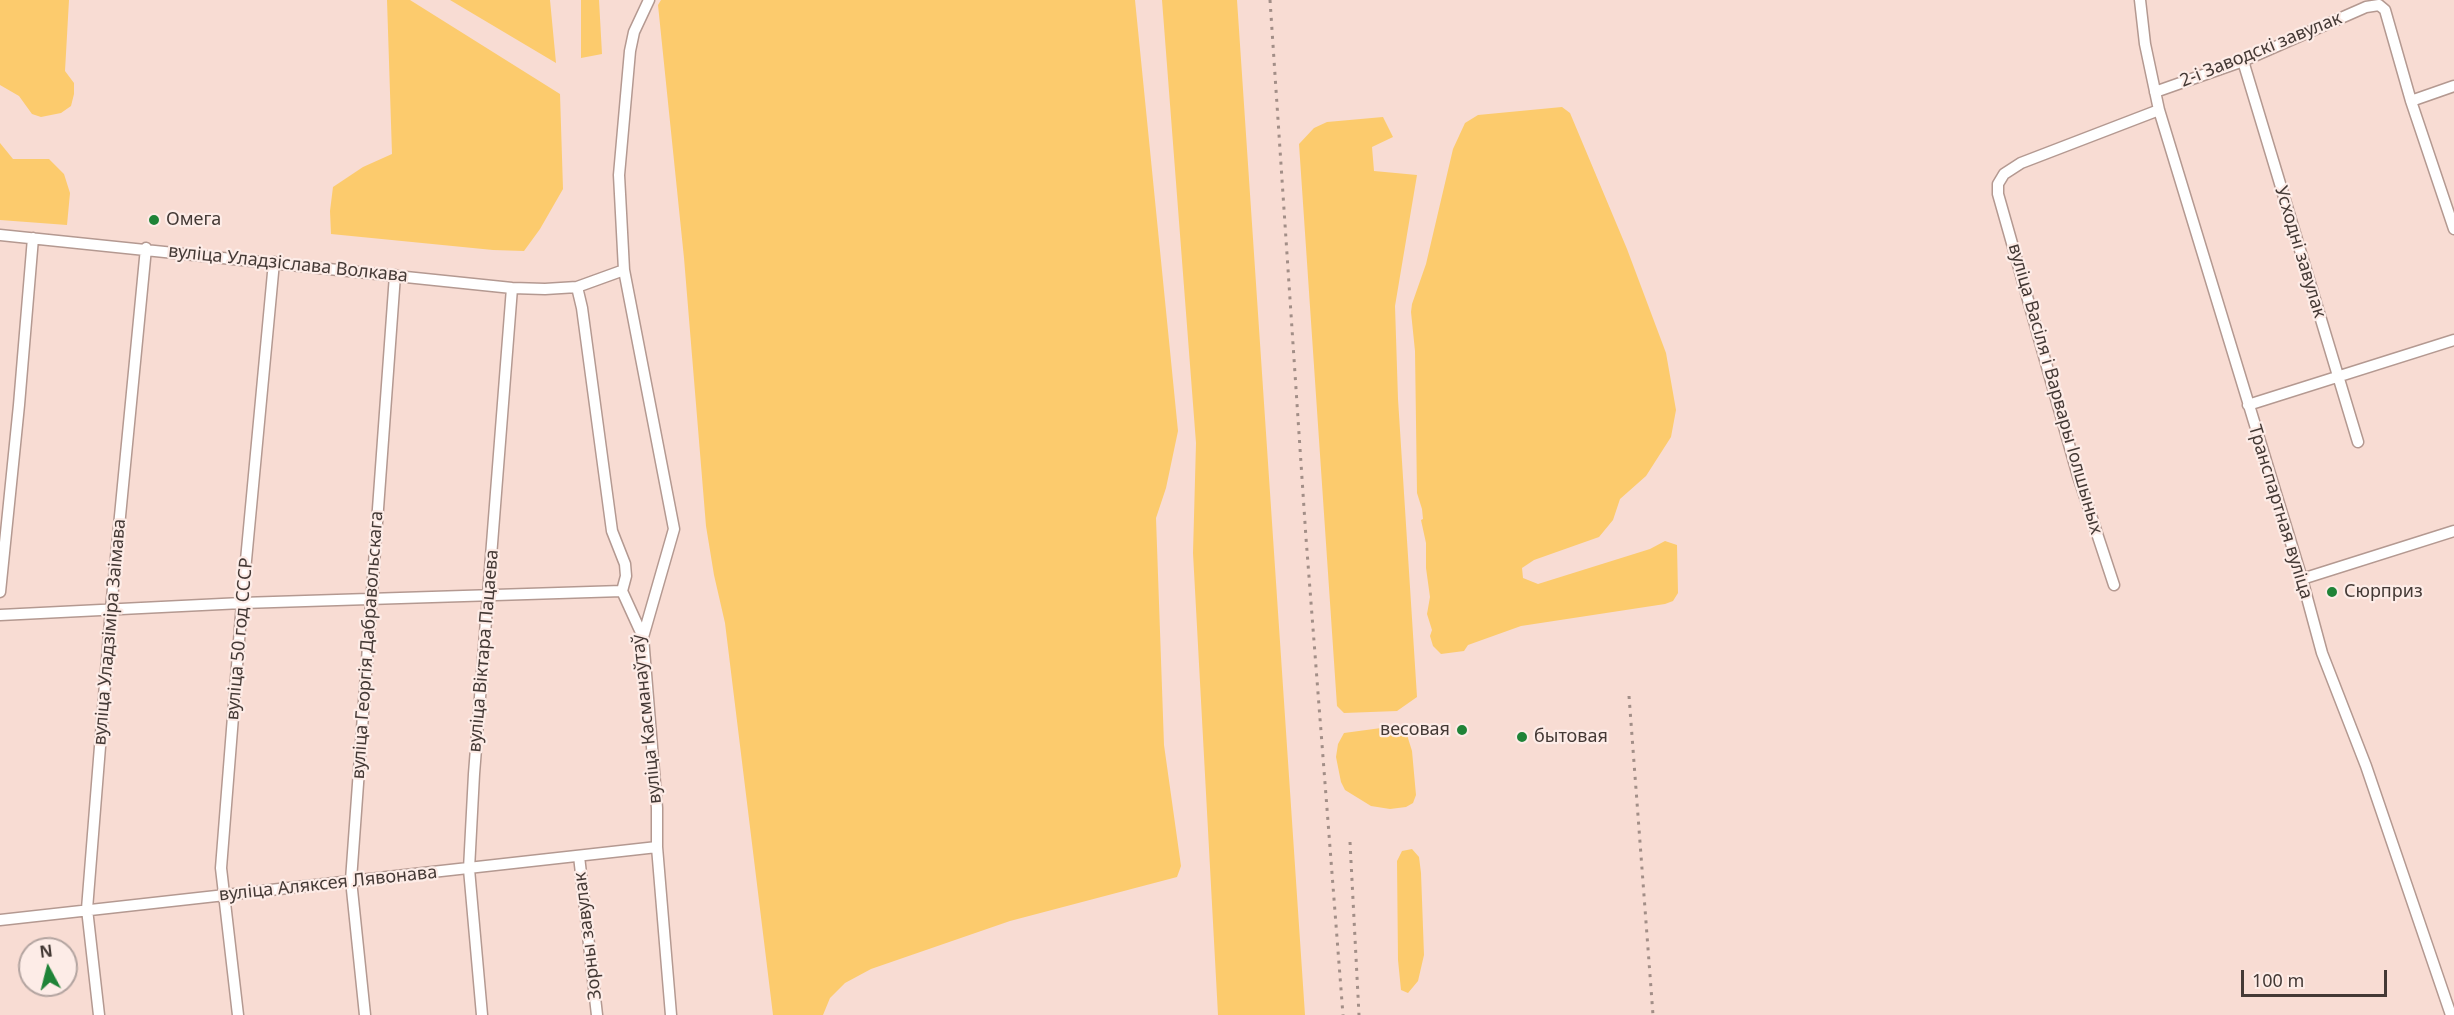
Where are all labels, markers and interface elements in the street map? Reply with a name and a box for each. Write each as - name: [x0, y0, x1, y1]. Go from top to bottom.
- street label: 2-і Заводскі завулак: [2177, 8, 2345, 92]
- street label: Усходні завулак: [2270, 183, 2330, 321]
- place label: Омега: [166, 209, 221, 231]
- marker: Омега: [147, 213, 161, 227]
- street label: вуліца Уладзіслава Волкава: [167, 241, 409, 287]
- street label: вуліца Васіля і Варвары Іолшыных: [2003, 241, 2107, 537]
- street label: Транспартная вуліца: [2243, 422, 2317, 602]
- street label: вуліца Георгія Дабравольскага: [348, 510, 388, 780]
- street label: вуліца Уладзіміра Заімава: [89, 518, 131, 746]
- street label: вуліца Віктара Пацаева: [464, 549, 504, 753]
- street label: вуліца 50 год СССР: [222, 557, 258, 721]
- place label: Сюрприз: [2344, 581, 2423, 603]
- marker: Сюрприз: [2325, 585, 2339, 599]
- street label: вуліца Касманаўтаў: [627, 633, 667, 805]
- place label: весовая: [1380, 719, 1450, 741]
- marker: весовая: [1455, 723, 1469, 737]
- place label: бытовая: [1534, 726, 1608, 748]
- marker: бытовая: [1515, 730, 1529, 744]
- street label: вуліца Аляксея Лявонава: [218, 862, 438, 906]
- street label: Зорны завулак: [569, 871, 607, 1001]
- north arrow: [18, 937, 78, 997]
- text: N: [38, 939, 54, 963]
- scale bar: [2244, 958, 2390, 996]
- text: 100 m: [2252, 968, 2304, 992]

